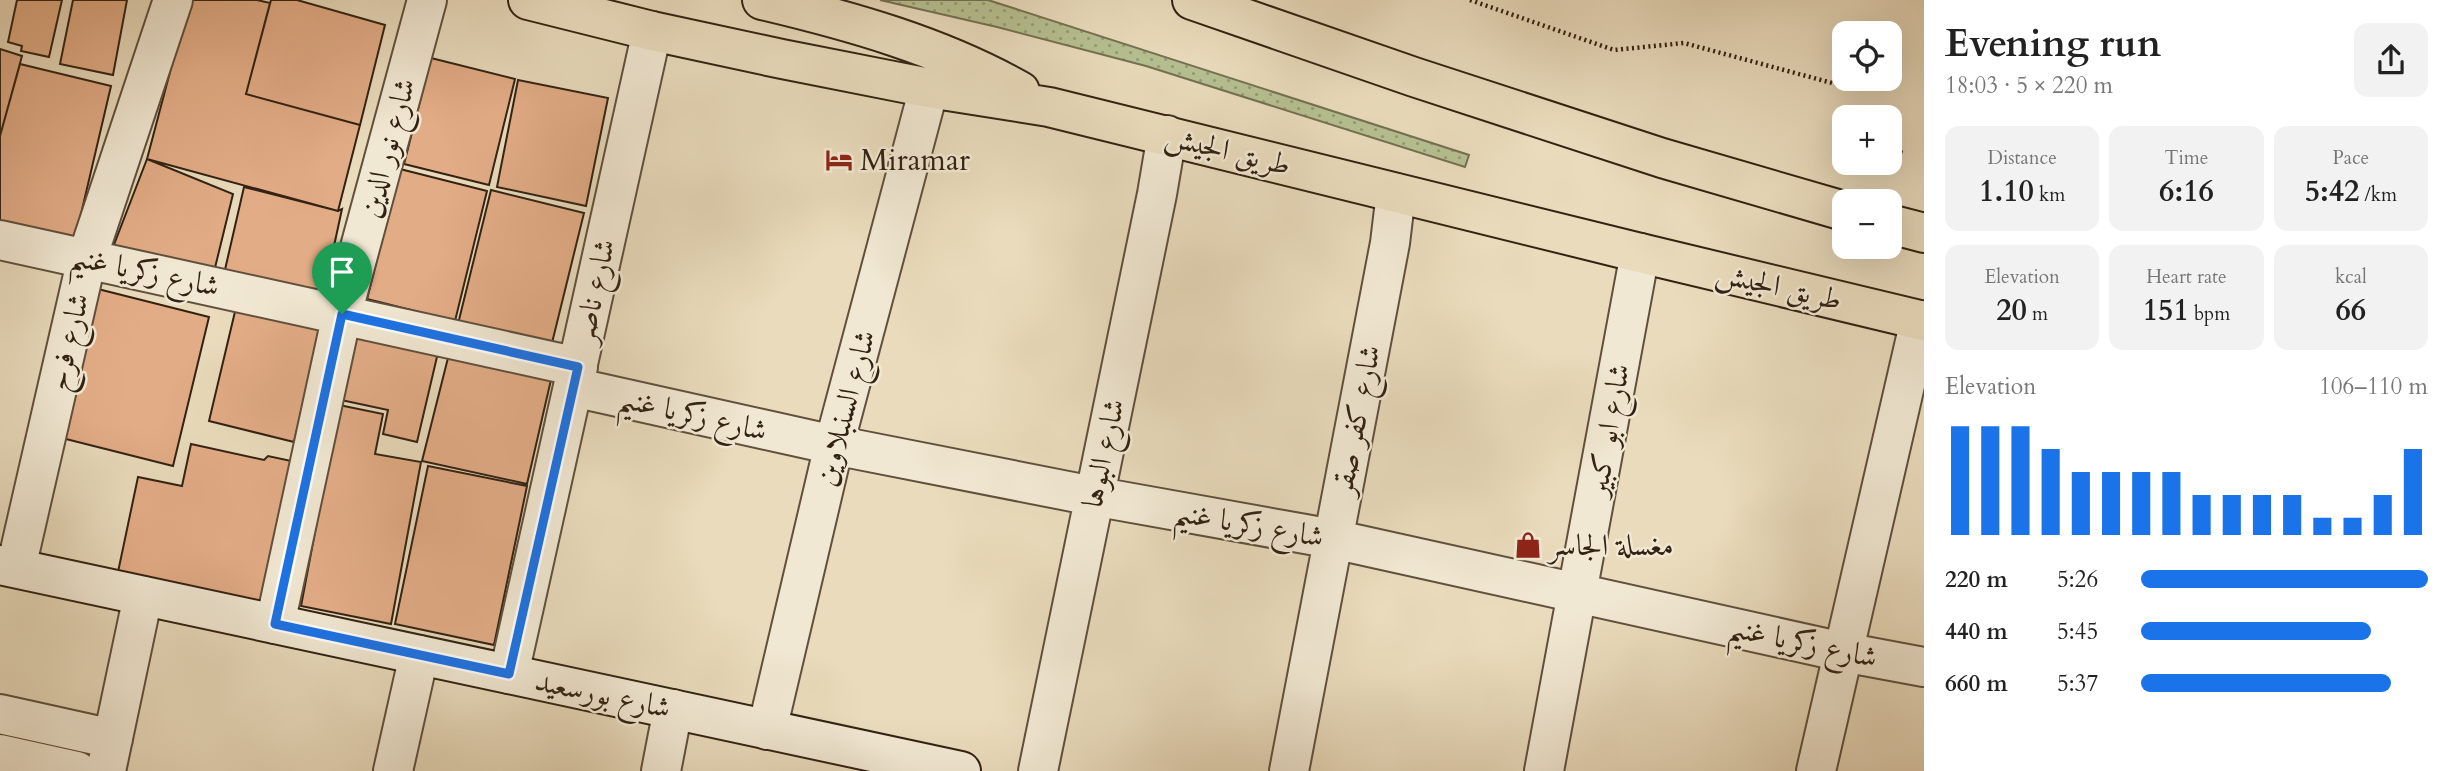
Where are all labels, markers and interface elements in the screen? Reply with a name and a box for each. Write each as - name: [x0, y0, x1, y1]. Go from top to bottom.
- text: Evening run: [1945, 18, 2161, 70]
- map controls: [1832, 21, 1902, 259]
- button: locate: [1832, 21, 1902, 91]
- button: share: [2354, 23, 2428, 97]
- text: 18:03 · 5 × 220 m: [1945, 70, 2113, 101]
- street label: شارع نور الدين: [349, 74, 430, 223]
- button: +: [1832, 105, 1902, 175]
- street label: طريق الجيش: [1161, 115, 1295, 186]
- place label: Miramar: [860, 140, 970, 181]
- hotel icon: Miramar: [824, 145, 854, 175]
- text: Distance: [1987, 145, 2057, 171]
- text: Time: [2165, 145, 2208, 171]
- text: Pace: [2332, 145, 2369, 171]
- text: 1.10: [1979, 171, 2034, 212]
- text: 6:16: [2159, 171, 2214, 212]
- text: 5:42: [2305, 171, 2359, 212]
- text: km: [2034, 182, 2065, 208]
- text: /km: [2359, 182, 2397, 208]
- button: −: [1832, 189, 1902, 259]
- street label: شارع ناصر: [563, 235, 629, 351]
- street label: شارع زكريا غنيم: [65, 236, 223, 315]
- pin: [312, 242, 372, 314]
- street label: طريق الجيش: [1712, 252, 1846, 321]
- icon: arrive: [323, 253, 361, 291]
- text: Elevation: [1984, 264, 2060, 290]
- text: Heart rate: [2146, 264, 2227, 290]
- text: kcal: [2335, 264, 2367, 290]
- street label: شارع فرح: [37, 289, 104, 396]
- text: 20: [1996, 290, 2027, 331]
- text: 151: [2143, 290, 2189, 331]
- text: 66: [2335, 290, 2366, 331]
- text: m: [2027, 301, 2048, 327]
- text: bpm: [2189, 301, 2230, 327]
- street label: شارع السنبلاوين: [805, 326, 890, 492]
- street label: شارع كفر صقر: [1321, 341, 1395, 502]
- street label: شارع ابو كبير: [1576, 360, 1644, 503]
- text: Elevation: [1945, 371, 2036, 402]
- text: 106–110 m: [2319, 371, 2428, 402]
- street label: شارع زكريا غنيم: [613, 377, 771, 459]
- street label: شارع البوها: [1072, 395, 1139, 512]
- street label: شارع زكريا غنيم: [1169, 491, 1327, 566]
- place label: مغسلة الجاسر: [1546, 525, 1674, 566]
- shop icon: مغسلة الجاسر: [1513, 530, 1543, 560]
- text: 220 m: [1945, 564, 2008, 595]
- text: 5:26: [2057, 564, 2098, 595]
- street label: شارع زكريا غنيم: [1723, 607, 1881, 686]
- text: 440 m: [1945, 616, 2008, 647]
- text: 5:45: [2057, 616, 2098, 647]
- street label: شارع بورسعيد: [530, 660, 674, 733]
- text: 660 m: [1945, 668, 2008, 699]
- text: 5:37: [2057, 668, 2098, 699]

